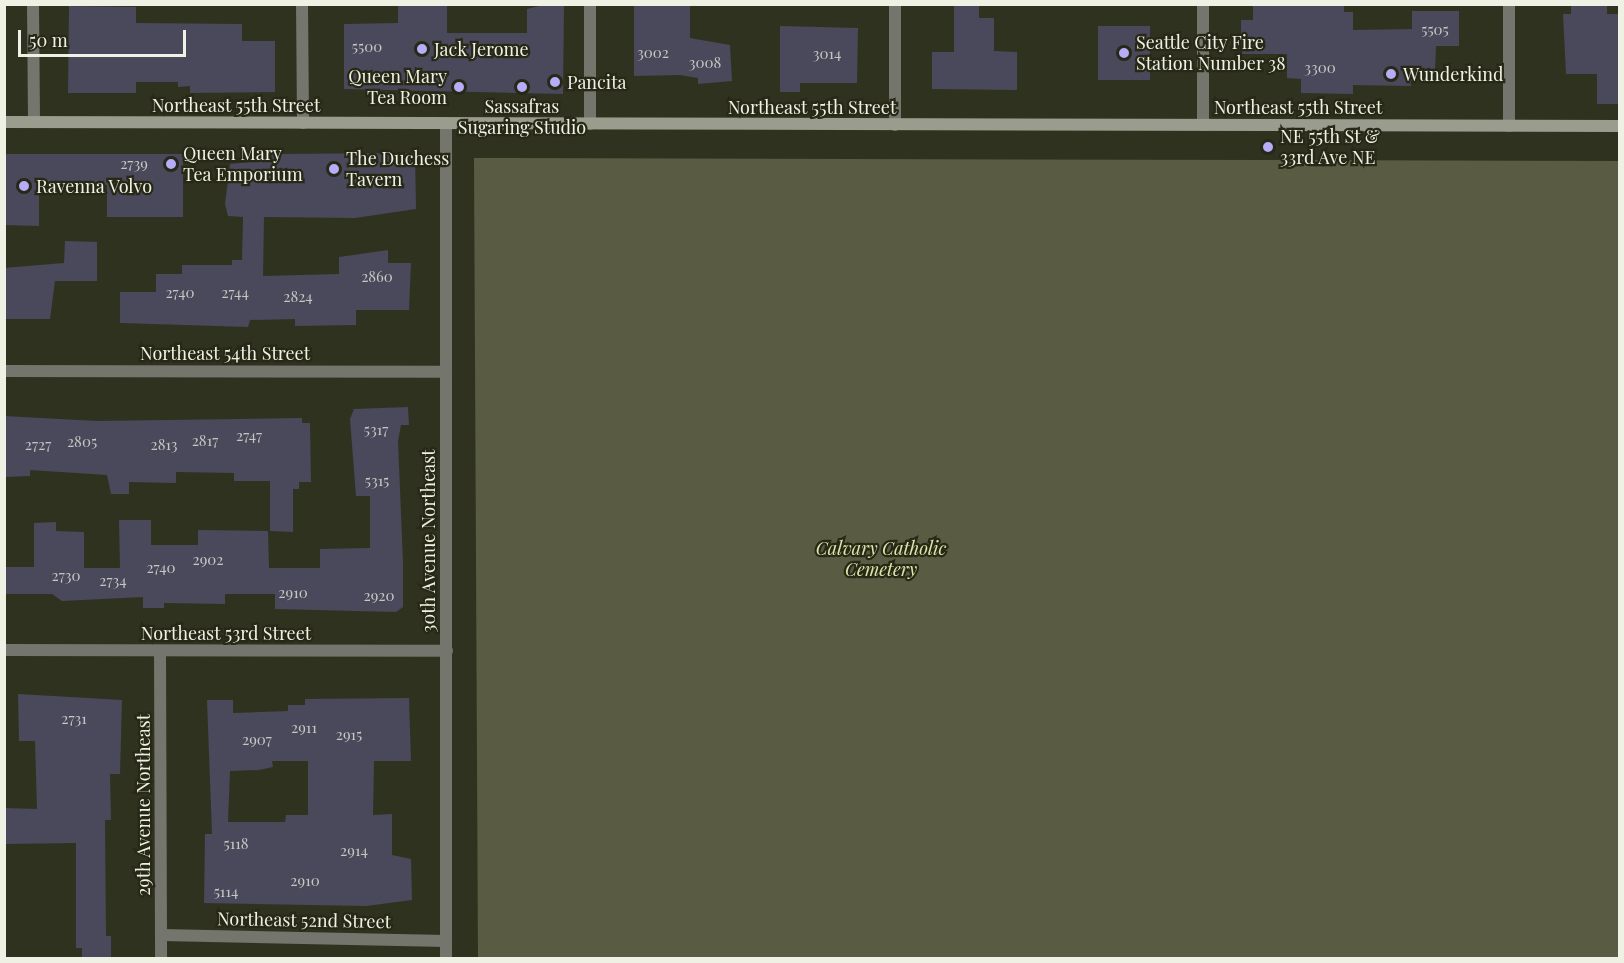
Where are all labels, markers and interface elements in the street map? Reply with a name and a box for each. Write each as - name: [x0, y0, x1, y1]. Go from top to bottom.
- scale bar: [21, 18, 189, 56]
- house number: 5505: [1421, 21, 1449, 39]
- text: 50 m: [29, 28, 68, 52]
- place label: Seattle City Fire Station Number 38: [1136, 32, 1286, 74]
- house number: 5500: [352, 38, 382, 56]
- place label: Jack Jerome: [434, 38, 529, 60]
- marker: Jack Jerome: [415, 42, 429, 56]
- house number: 3002: [637, 44, 669, 62]
- house number: 3014: [813, 45, 841, 63]
- marker: Seattle City Fire Station Number 38: [1117, 46, 1131, 60]
- house number: 3008: [689, 54, 721, 72]
- house number: 3300: [1304, 59, 1336, 77]
- place label: Wunderkind: [1403, 63, 1503, 85]
- place label: Queen Mary Tea Room: [348, 66, 447, 109]
- marker: Wunderkind: [1384, 67, 1398, 81]
- place label: Pancita: [567, 71, 626, 93]
- marker: Pancita: [548, 75, 562, 89]
- marker: Queen Mary Tea Room: [452, 80, 466, 94]
- marker: Sassafras Sugaring Studio: [515, 80, 529, 94]
- street label: Northeast 55th Street: [152, 94, 320, 116]
- place label: Sassafras Sugaring Studio: [458, 96, 586, 138]
- street label: Northeast 55th Street: [728, 96, 896, 118]
- street label: Northeast 55th Street: [1214, 96, 1382, 118]
- place label: NE 55th St & 33rd Ave NE: [1280, 126, 1380, 168]
- marker: NE 55th St & 33rd Ave NE: [1261, 140, 1275, 154]
- place label: Queen Mary Tea Emporium: [183, 143, 303, 186]
- place label: The Duchess Tavern: [346, 148, 449, 190]
- house number: 2739: [120, 155, 148, 173]
- marker: Queen Mary Tea Emporium: [164, 157, 178, 171]
- marker: The Duchess Tavern: [327, 162, 341, 176]
- place label: Ravenna Volvo: [36, 175, 153, 197]
- marker: Ravenna Volvo: [17, 179, 31, 193]
- house number: 2860: [361, 268, 393, 286]
- house number: 2740: [165, 284, 195, 302]
- house number: 2744: [221, 284, 249, 302]
- house number: 2824: [283, 288, 313, 306]
- street label: Northeast 54th Street: [140, 342, 310, 364]
- house number: 5317: [364, 421, 388, 439]
- house number: 2747: [236, 427, 262, 445]
- house number: 2817: [192, 432, 218, 450]
- house number: 2805: [67, 433, 97, 451]
- house number: 2727: [25, 436, 51, 454]
- house number: 2813: [150, 436, 178, 454]
- street label: 30th Avenue Northeast: [417, 449, 439, 633]
- house number: 5315: [365, 472, 389, 490]
- park label: Calvary Catholic Cemetery: [816, 538, 946, 580]
- house number: 2902: [192, 551, 224, 569]
- house number: 2740: [146, 559, 176, 577]
- house number: 2730: [51, 567, 81, 585]
- house number: 2734: [99, 572, 127, 590]
- house number: 2910: [278, 584, 308, 602]
- house number: 2920: [363, 587, 395, 605]
- street label: Northeast 53rd Street: [141, 622, 311, 644]
- house number: 2731: [61, 710, 87, 728]
- street label: 29th Avenue Northeast: [132, 714, 154, 896]
- house number: 2911: [291, 719, 317, 737]
- house number: 2915: [336, 726, 362, 744]
- house number: 2907: [242, 731, 272, 749]
- house number: 5118: [223, 835, 249, 853]
- house number: 2914: [340, 842, 368, 860]
- house number: 2910: [290, 872, 320, 890]
- house number: 5114: [214, 883, 238, 901]
- street label: Northeast 52nd Street: [217, 908, 391, 932]

